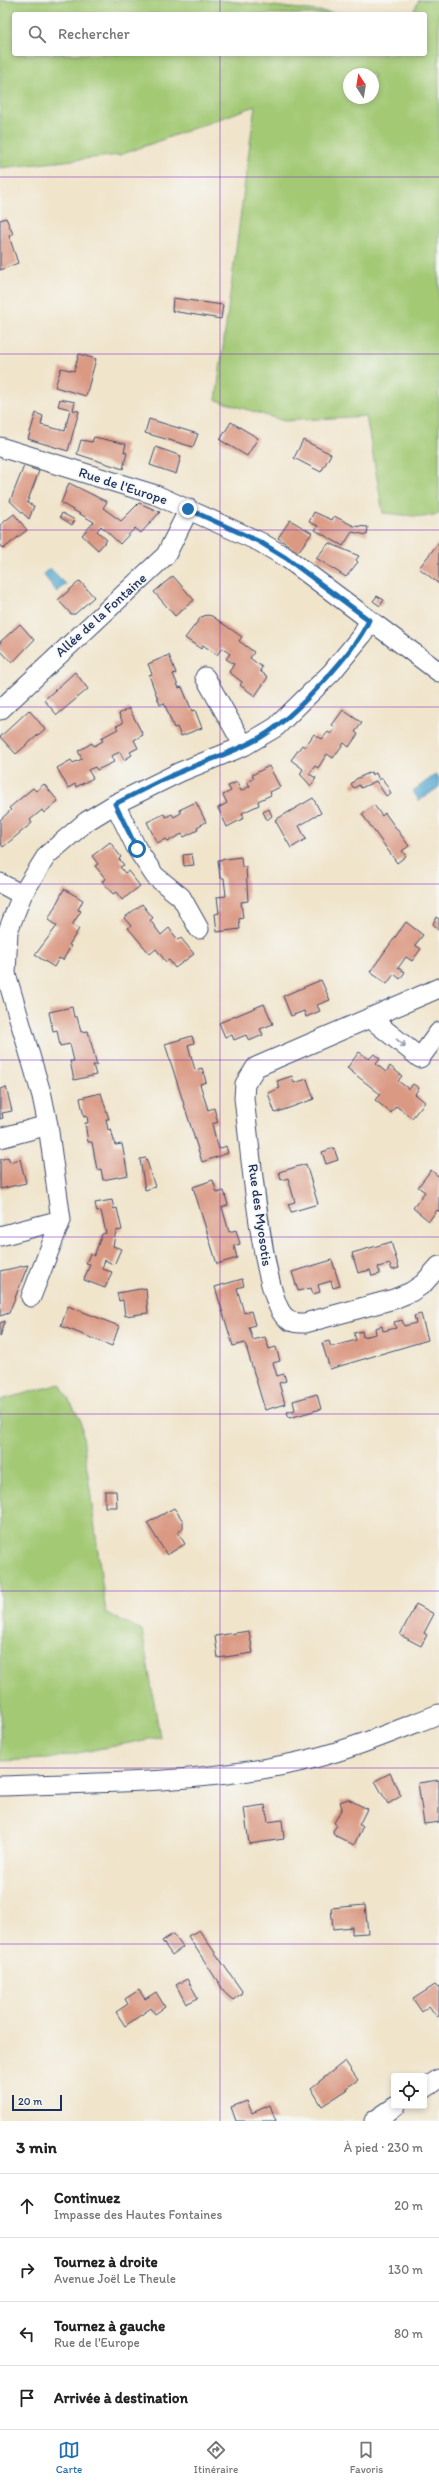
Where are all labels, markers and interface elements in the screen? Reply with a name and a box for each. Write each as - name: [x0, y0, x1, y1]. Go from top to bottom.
- search box: [12, 12, 427, 56]
- icon: search: [26, 23, 48, 45]
- text: Rechercher: [58, 25, 130, 43]
- north arrow: [343, 68, 379, 104]
- street label: Rue de l'Europe: [76, 464, 170, 508]
- route end: [179, 500, 197, 518]
- street label: Allée de la Fontaine: [52, 569, 150, 660]
- route start: [128, 840, 146, 858]
- one-way arrow: [395, 1038, 406, 1047]
- street label: Rue des Myosotis: [244, 1163, 276, 1267]
- map controls: [391, 2073, 427, 2109]
- button: locate: [391, 2073, 427, 2109]
- scale bar: [12, 2093, 62, 2112]
- text: 20 m: [18, 2095, 42, 2108]
- text: 3 min: [16, 2137, 57, 2157]
- text: À pied · 230 m: [344, 2140, 423, 2155]
- text: Continuez: [54, 2189, 120, 2207]
- icon: ahead: [16, 2195, 38, 2217]
- text: 20 m: [394, 2198, 423, 2213]
- text: Impasse des Hautes Fontaines: [54, 2207, 222, 2222]
- text: Tournez à droite: [54, 2253, 158, 2271]
- icon: right: [16, 2259, 38, 2281]
- text: 130 m: [388, 2262, 423, 2277]
- text: Avenue Joël Le Theule: [54, 2271, 176, 2286]
- text: Tournez à gauche: [54, 2317, 165, 2335]
- icon: left: [16, 2323, 38, 2345]
- text: 80 m: [394, 2326, 423, 2341]
- text: Rue de l'Europe: [54, 2335, 140, 2350]
- icon: arrive: [16, 2387, 38, 2409]
- text: Arrivée à destination: [54, 2389, 188, 2407]
- tab: Carte: [56, 2439, 82, 2476]
- tab: Itinéraire: [194, 2439, 238, 2476]
- tab: Favoris: [350, 2439, 383, 2476]

